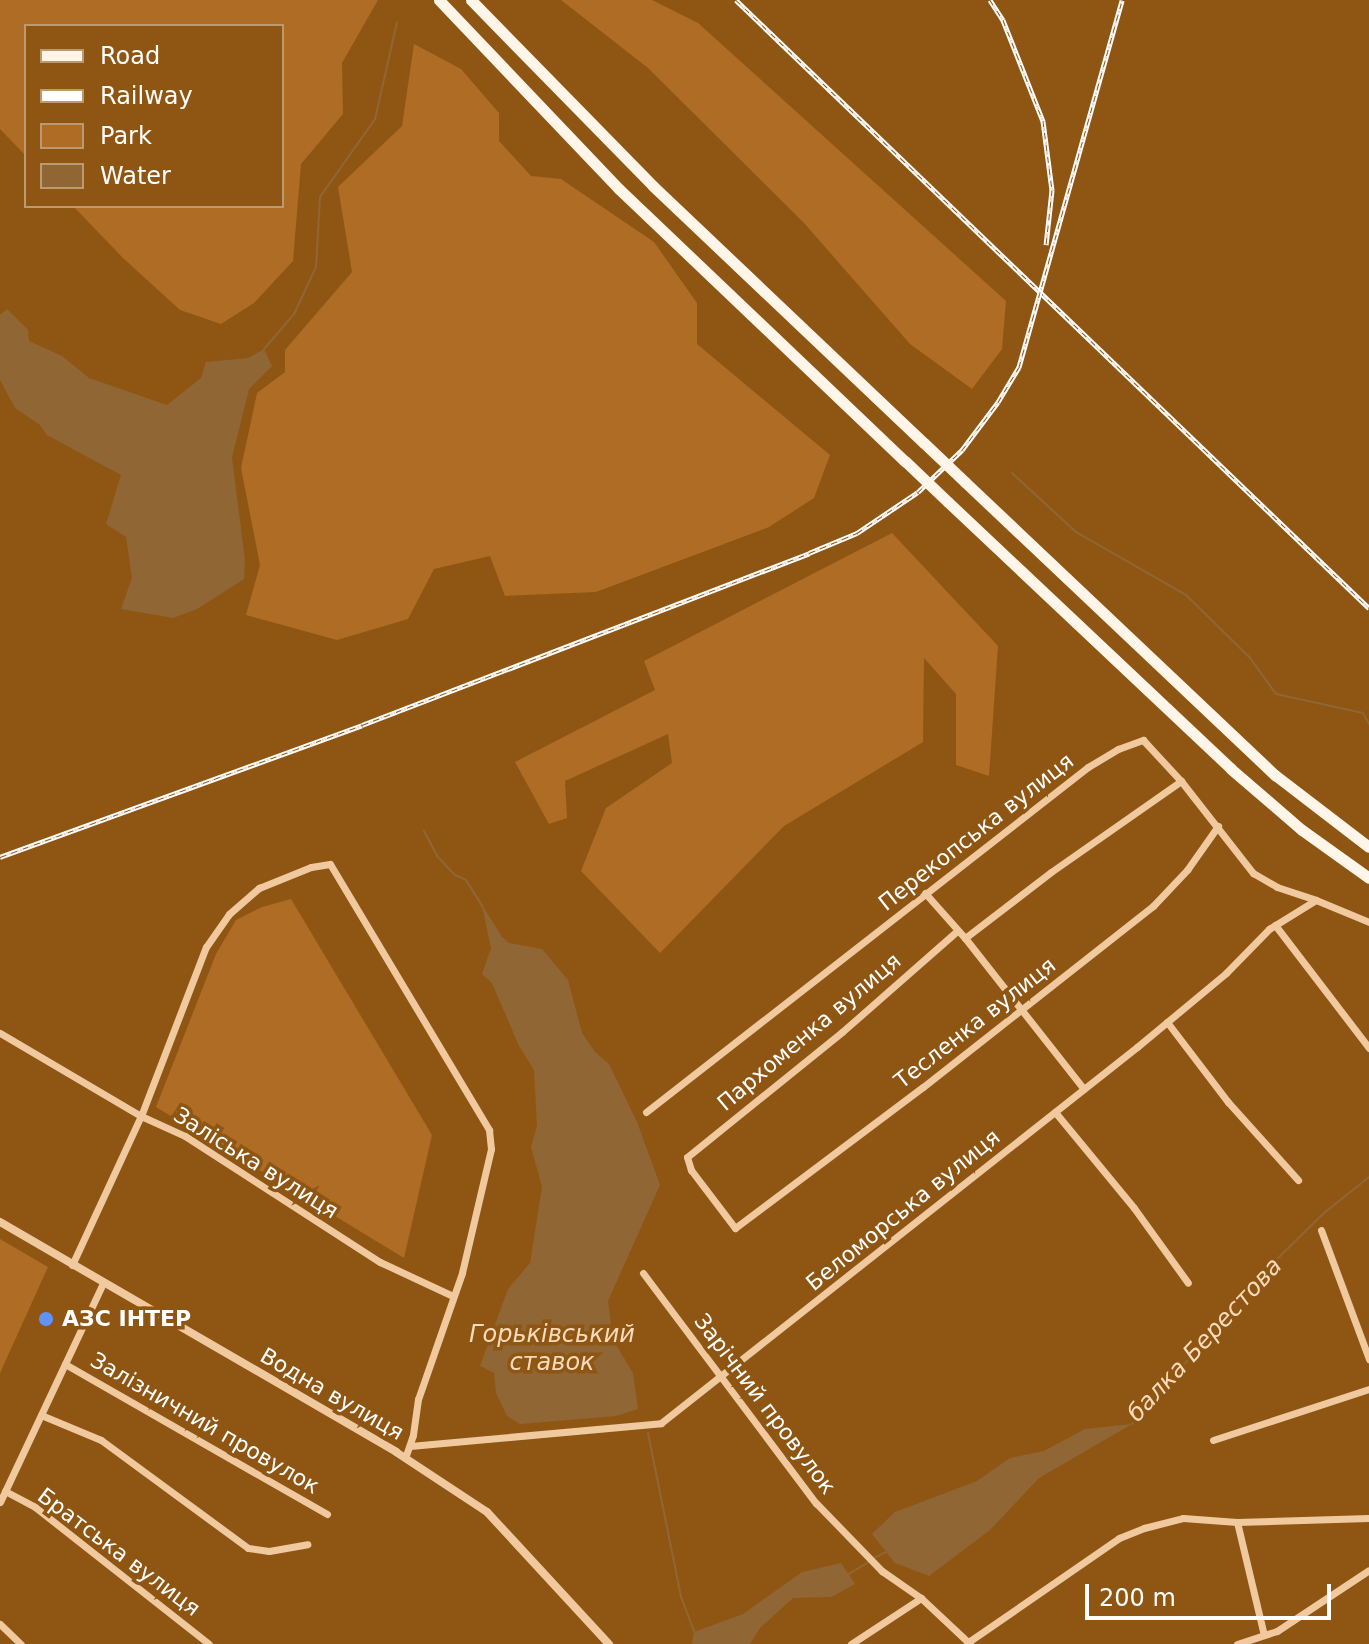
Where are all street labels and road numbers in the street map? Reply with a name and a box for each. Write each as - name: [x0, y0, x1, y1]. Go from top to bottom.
- street label: Перекопська вулиця: [873, 748, 1079, 916]
- street label: Пархоменка вулиця: [712, 948, 906, 1116]
- street label: Тесленка вулиця: [889, 952, 1061, 1094]
- street label: Заліська вулиця: [169, 1102, 343, 1224]
- street label: Беломорська вулиця: [801, 1124, 1005, 1296]
- street label: Зарічний провулок: [688, 1309, 842, 1499]
- street label: Водна вулиця: [256, 1342, 408, 1446]
- street label: Залізничний провулок: [86, 1347, 324, 1499]
- street label: Братська вулиця: [32, 1482, 206, 1622]

